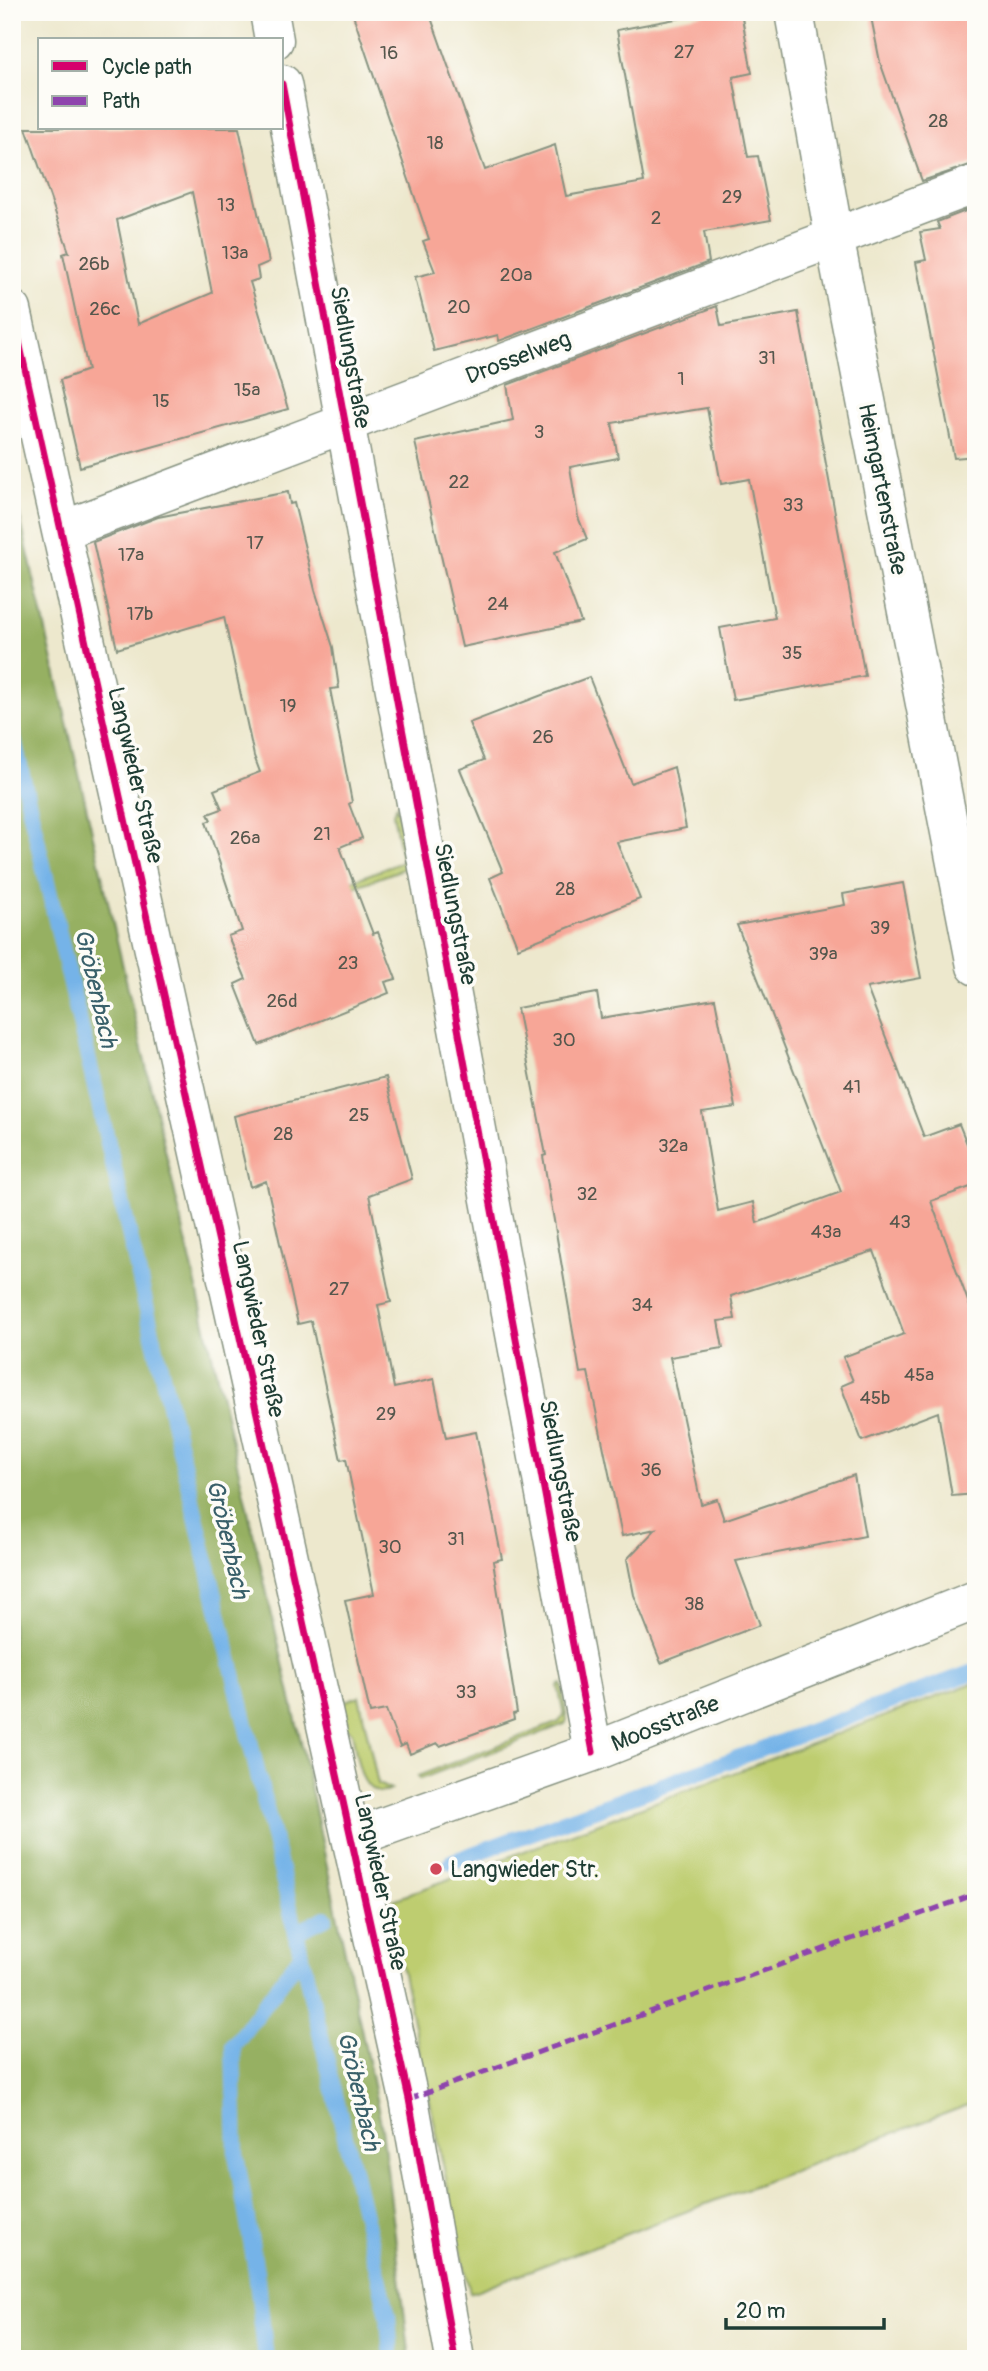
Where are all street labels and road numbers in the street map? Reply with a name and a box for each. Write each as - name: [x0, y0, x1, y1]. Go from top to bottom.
- street label: Siedlungstraße: [324, 284, 377, 431]
- street label: Drosselweg: [461, 324, 575, 391]
- street label: Heimgartenstraße: [852, 401, 914, 578]
- street label: Langwieder Straße: [101, 684, 170, 867]
- street label: Siedlungstraße: [428, 841, 484, 988]
- street label: Langwieder Straße: [226, 1238, 292, 1421]
- street label: Siedlungstraße: [533, 1398, 589, 1545]
- street label: Moosstraße: [607, 1688, 724, 1758]
- street label: Langwieder Straße: [348, 1791, 414, 1974]

